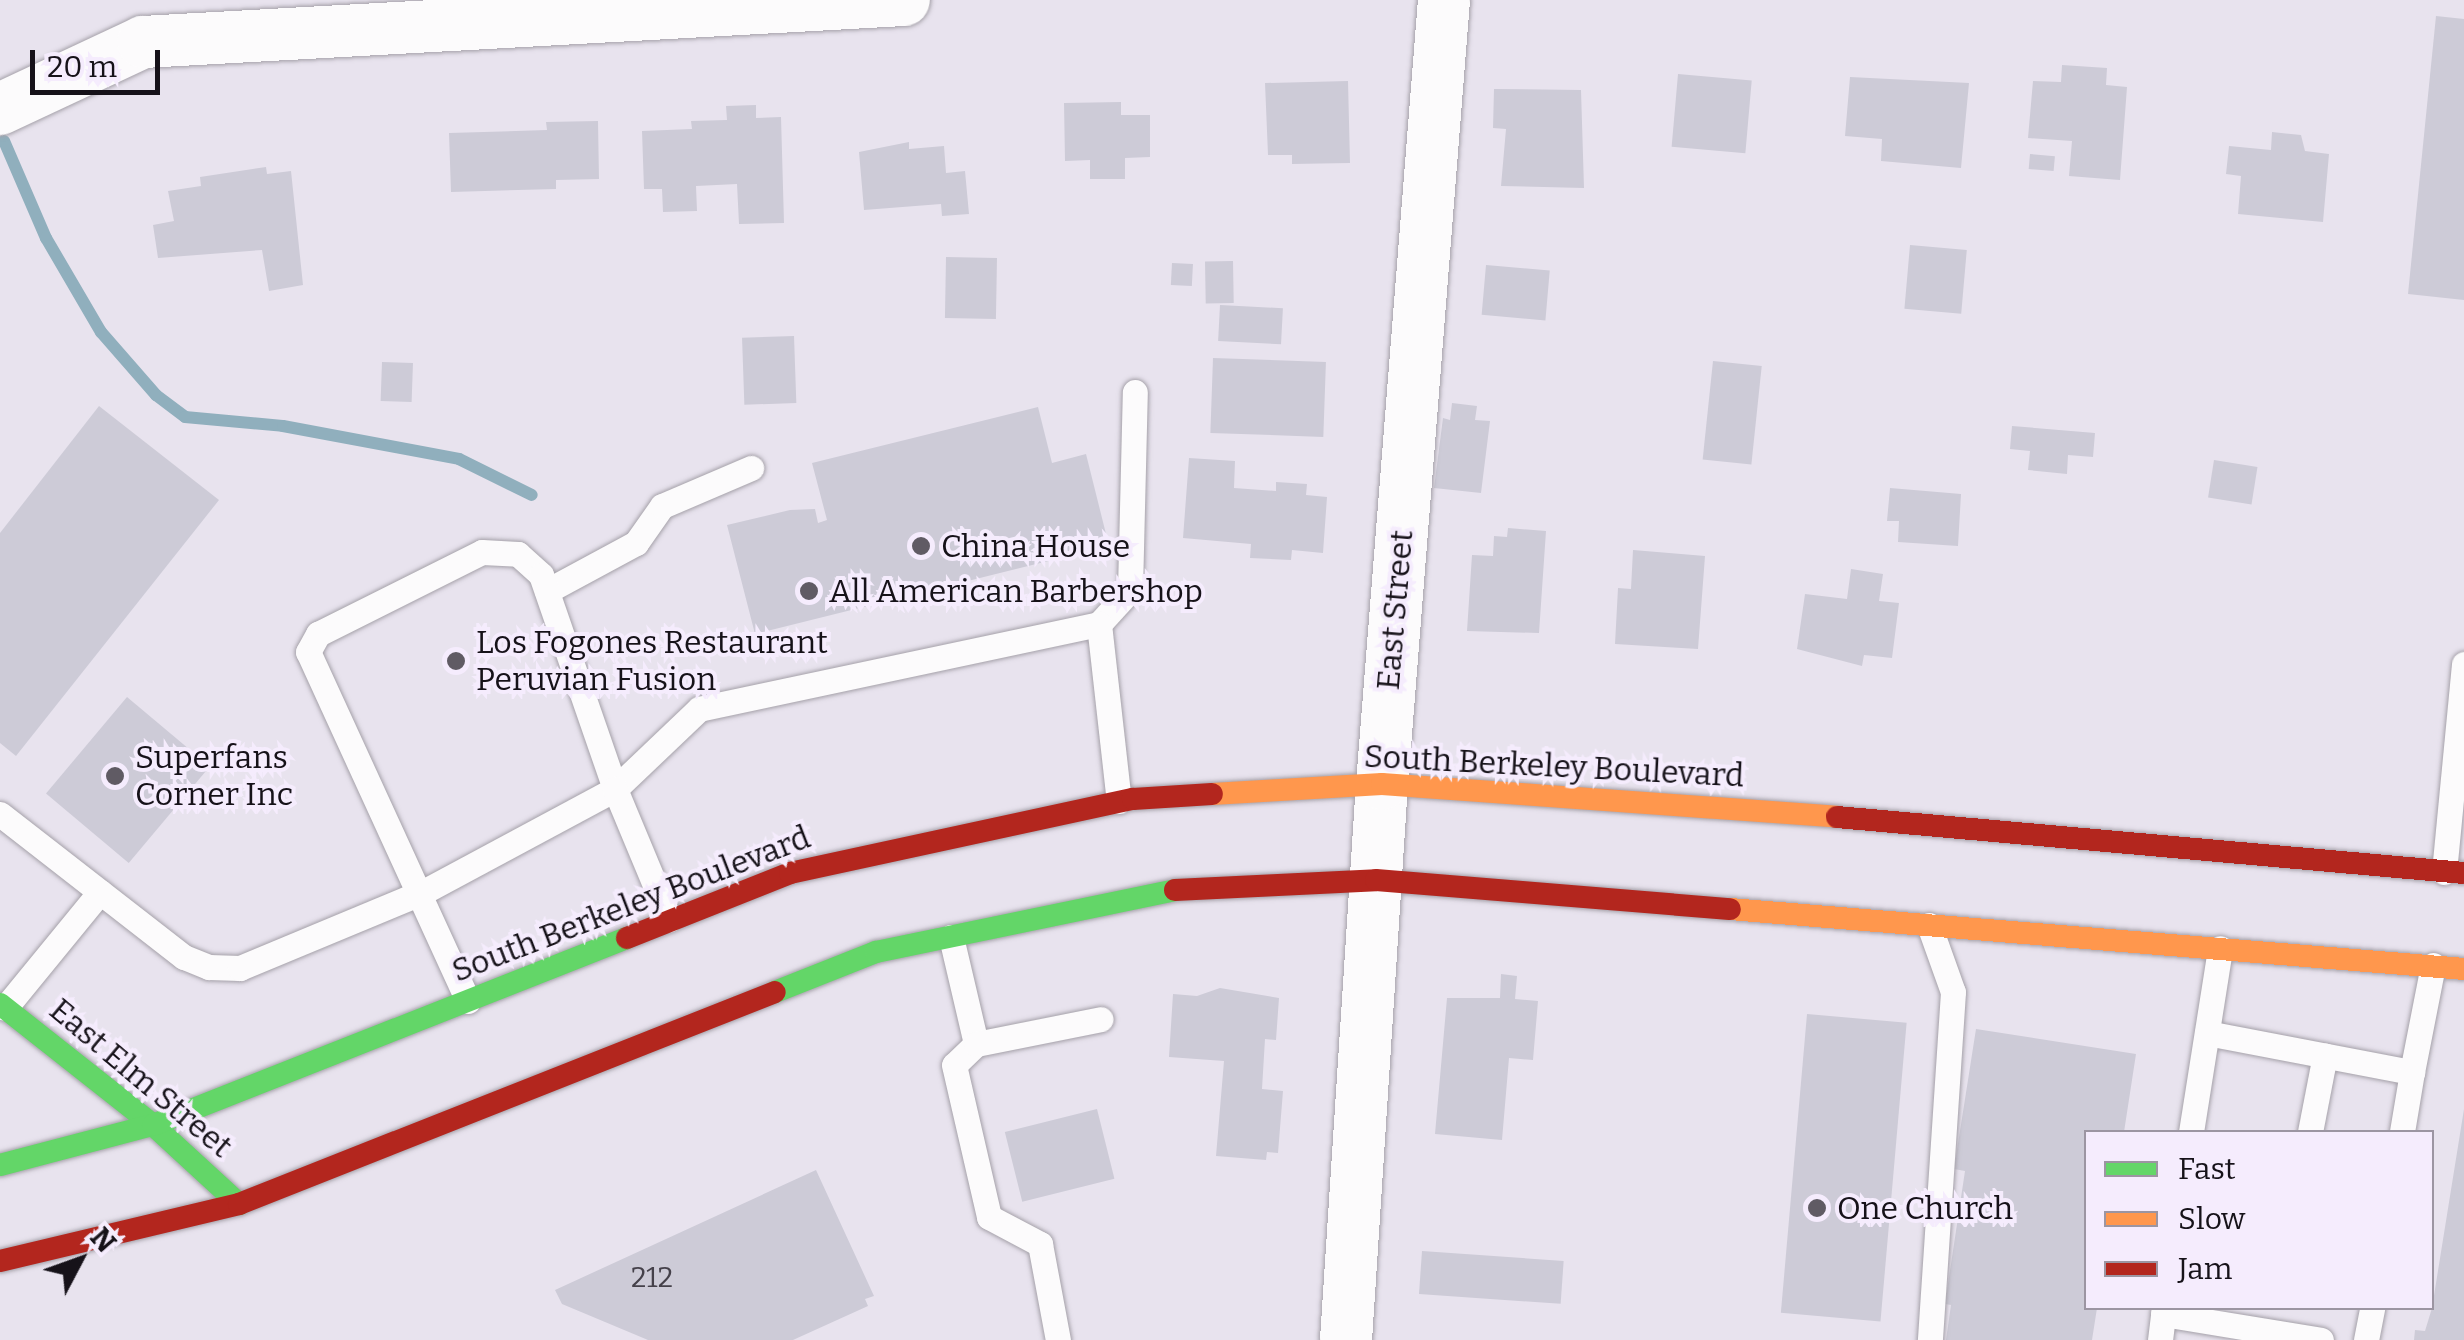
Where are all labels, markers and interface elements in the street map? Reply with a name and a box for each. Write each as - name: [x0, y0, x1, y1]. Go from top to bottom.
- scale bar: [35, 30, 165, 92]
- text: 20 m: [47, 49, 117, 85]
- place label: China House: [941, 527, 1130, 565]
- street label: East Street: [1369, 528, 1421, 692]
- marker: China House: [910, 535, 932, 557]
- place label: All American Barbershop: [829, 572, 1203, 610]
- marker: All American Barbershop: [798, 580, 820, 602]
- place label: Los Fogones Restaurant Peruvian Fusion: [476, 624, 828, 699]
- marker: Los Fogones Restaurant Peruvian Fusion: [445, 650, 467, 672]
- street label: South Berkeley Boulevard: [1363, 737, 1745, 795]
- place label: Superfans Corner Inc: [135, 739, 293, 814]
- marker: Superfans Corner Inc: [104, 765, 126, 787]
- street label: South Berkeley Boulevard: [447, 818, 815, 990]
- street label: East Elm Street: [42, 991, 240, 1165]
- legend: [2084, 1130, 2434, 1310]
- text: Fast: [2178, 1151, 2236, 1187]
- place label: One Church: [1837, 1189, 2013, 1227]
- marker: One Church: [1806, 1197, 1828, 1219]
- text: Slow: [2178, 1201, 2245, 1237]
- north arrow: [30, 1210, 130, 1310]
- text: N: [83, 1221, 123, 1259]
- text: Jam: [2178, 1251, 2232, 1287]
- house number: 212: [631, 1261, 673, 1295]

